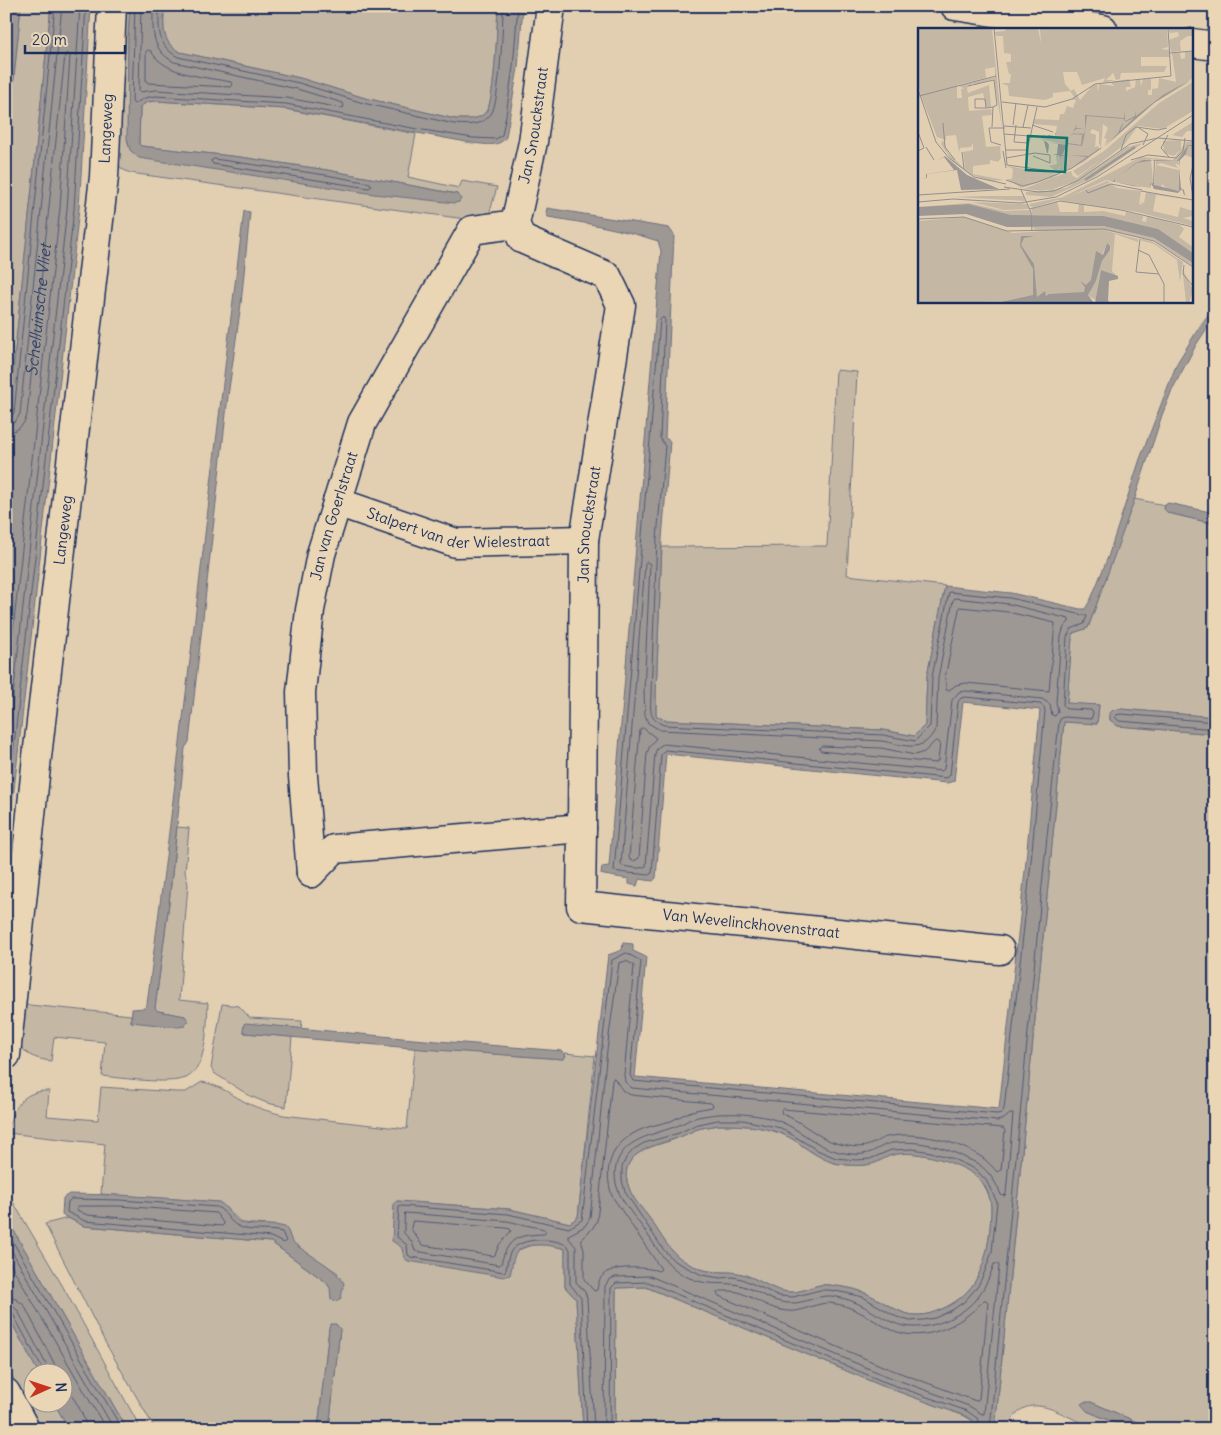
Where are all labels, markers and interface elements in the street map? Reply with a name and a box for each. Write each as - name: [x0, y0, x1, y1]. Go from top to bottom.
- scale bar: [25, 22, 125, 54]
- inset map: [918, 28, 1194, 302]
- text: 20 m: [32, 30, 67, 49]
- street label: Jan Snouckstraat: [514, 66, 552, 185]
- street label: Langeweg: [95, 93, 117, 164]
- water label: Schelluinsche Vliet: [21, 240, 55, 377]
- street label: Jan van Goerlstraat: [306, 449, 361, 582]
- street label: Jan Snouckstraat: [574, 465, 605, 583]
- street label: Langeweg: [49, 494, 76, 566]
- street label: Stalpert van der Wielestraat: [364, 503, 550, 552]
- street label: Van Wevelinckhovenstraat: [662, 905, 841, 942]
- north arrow: [22, 1362, 72, 1412]
- text: N: [52, 1382, 70, 1393]

